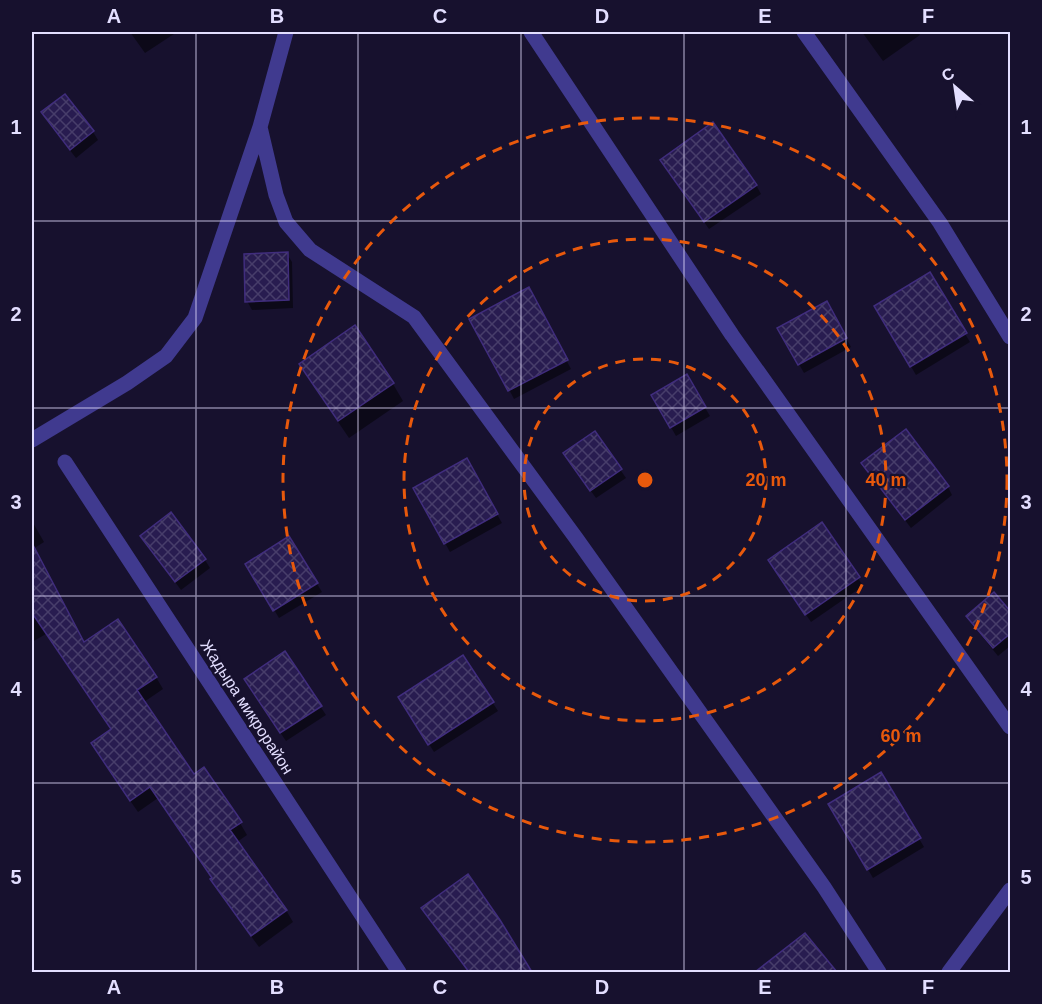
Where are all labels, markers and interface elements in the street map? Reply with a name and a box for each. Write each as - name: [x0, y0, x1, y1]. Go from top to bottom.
- text: A: [107, 5, 121, 27]
- text: B: [270, 5, 284, 27]
- text: C: [433, 5, 447, 27]
- text: D: [595, 5, 609, 27]
- text: E: [758, 5, 772, 27]
- text: F: [922, 5, 934, 27]
- north arrow: [925, 57, 985, 117]
- text: С: [939, 64, 958, 85]
- text: 1: [10, 116, 22, 138]
- text: 1: [1020, 116, 1032, 138]
- text: 2: [10, 303, 22, 325]
- text: 2: [1020, 303, 1032, 325]
- centre of rings: [635, 470, 655, 490]
- text: 20 m: [745, 470, 787, 490]
- text: 40 m: [865, 470, 907, 490]
- text: 3: [10, 491, 22, 513]
- text: 3: [1020, 491, 1032, 513]
- street label: Жадыра микрорайон: [197, 637, 297, 777]
- text: 4: [10, 678, 22, 700]
- text: 4: [1020, 678, 1032, 700]
- text: 60 m: [880, 726, 922, 746]
- text: 5: [10, 866, 22, 888]
- text: 5: [1020, 866, 1032, 888]
- text: A: [107, 976, 121, 998]
- text: B: [270, 976, 284, 998]
- text: C: [433, 976, 447, 998]
- text: D: [595, 976, 609, 998]
- text: E: [758, 976, 772, 998]
- text: F: [922, 976, 934, 998]

